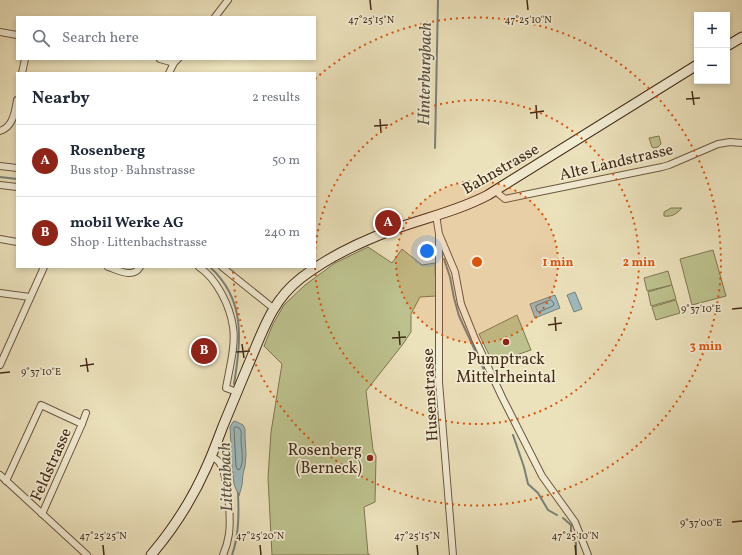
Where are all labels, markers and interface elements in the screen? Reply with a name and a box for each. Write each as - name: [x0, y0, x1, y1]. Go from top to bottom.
- map controls: [694, 12, 730, 84]
- button: +: [694, 12, 730, 48]
- text: 47°25'15"N: [348, 13, 395, 27]
- text: 47°25'10"N: [504, 13, 552, 27]
- search box: [16, 16, 316, 60]
- water label: Hinterburgbach: [413, 22, 438, 126]
- icon: search: [30, 27, 52, 49]
- text: Search here: [62, 28, 139, 49]
- button: −: [694, 48, 730, 84]
- text: Nearby: [32, 87, 90, 110]
- text: 2 results: [252, 89, 300, 107]
- street label: Bahnstrasse: [458, 139, 544, 201]
- street label: Alte Landstrasse: [557, 139, 676, 187]
- text: Rosenberg: [70, 141, 145, 162]
- text: A: [40, 152, 50, 170]
- text: 50 m: [272, 152, 300, 170]
- text: Bus stop · Bahnstrasse: [70, 162, 195, 180]
- pin: A: [375, 208, 401, 238]
- text: mobil Werke AG: [70, 213, 184, 234]
- text: B: [41, 224, 49, 242]
- text: 240 m: [264, 224, 300, 242]
- text: Shop · Littenbachstrasse: [70, 234, 207, 252]
- your location: [417, 241, 437, 261]
- centre of rings: [470, 255, 484, 269]
- text: 1 min: [543, 255, 574, 271]
- text: 2 min: [623, 255, 655, 271]
- text: 9°37'10"E: [681, 302, 721, 316]
- pin: B: [191, 336, 217, 366]
- marker: Pumptrack Mittelrheintal: [501, 337, 511, 347]
- text: 3 min: [690, 339, 722, 355]
- street label: Husenstrasse: [418, 348, 444, 442]
- place label: Pumptrack Mittelrheintal: [456, 349, 556, 389]
- text: 9°37'10"E: [21, 365, 61, 379]
- street label: Feldstrasse: [26, 425, 78, 505]
- place label: Rosenberg (Berneck): [288, 440, 362, 480]
- water label: Littenbach: [214, 442, 239, 512]
- marker: Rosenberg (Berneck): [365, 453, 375, 463]
- text: 9°37'00"E: [680, 516, 722, 530]
- text: 47°25'25"N: [79, 529, 127, 543]
- text: 47°25'20"N: [236, 529, 285, 543]
- text: 47°25'15"N: [394, 529, 441, 543]
- text: 47°25'10"N: [551, 529, 599, 543]

